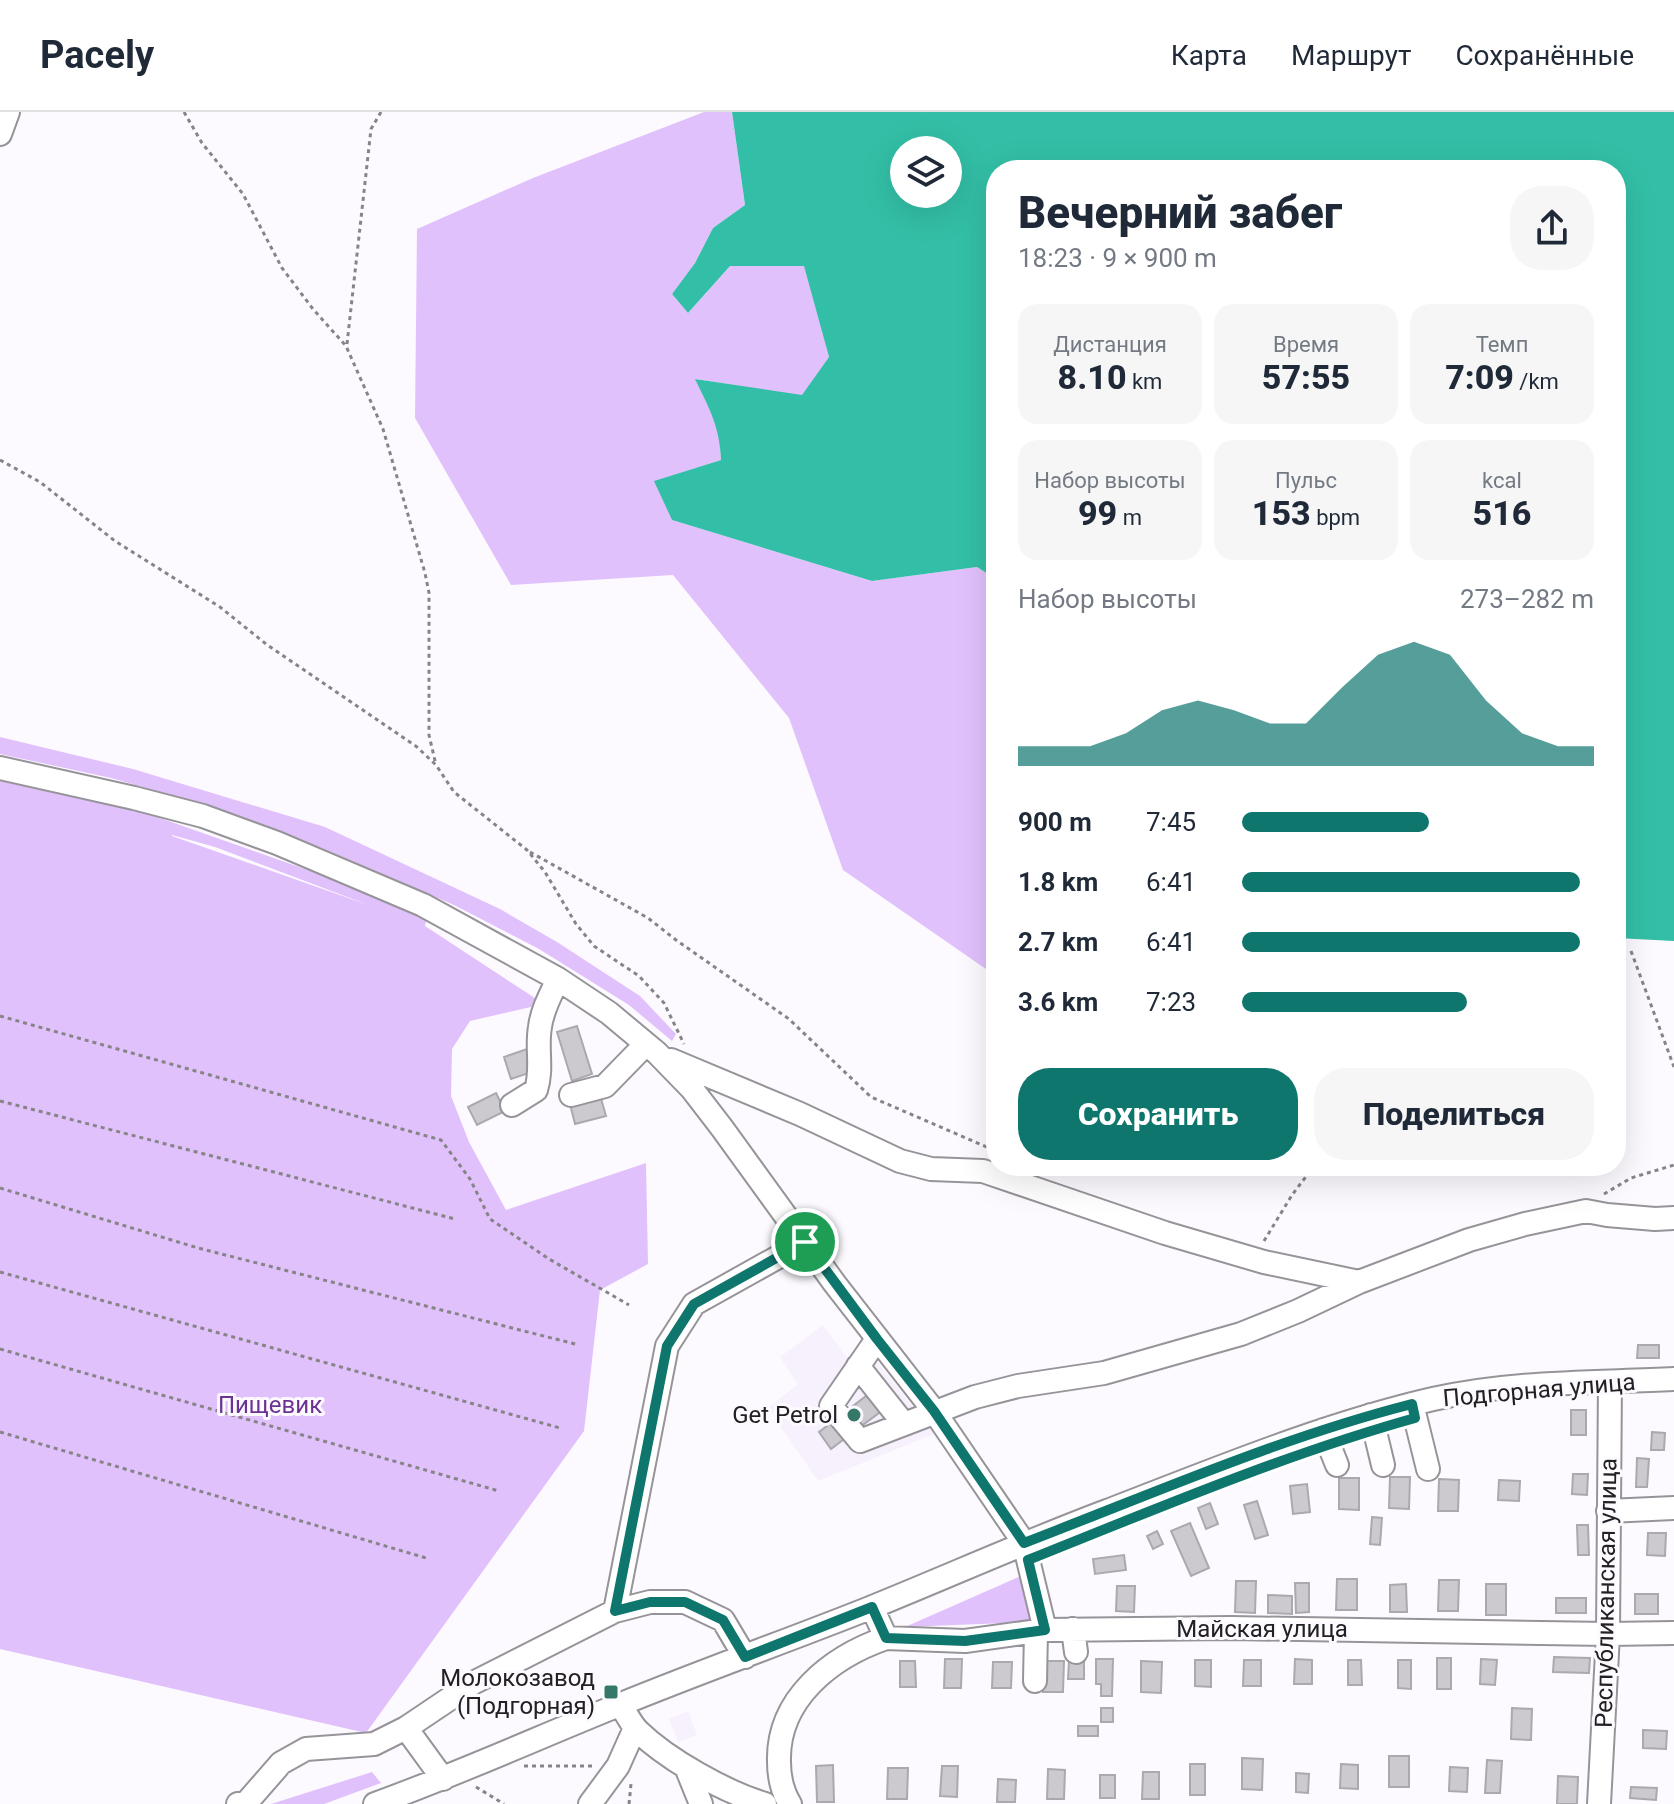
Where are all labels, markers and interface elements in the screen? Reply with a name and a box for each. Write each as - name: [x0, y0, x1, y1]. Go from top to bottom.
- text: Pacely: [40, 33, 154, 77]
- text: Карта: [1171, 39, 1247, 72]
- text: Маршрут: [1291, 39, 1411, 72]
- text: Сохранённые: [1455, 39, 1634, 72]
- map controls: [890, 136, 962, 208]
- button: layers: [890, 136, 962, 208]
- button: share: [1510, 186, 1594, 270]
- text: Вечерний забег: [1018, 187, 1342, 239]
- text: 18:23 · 9 × 900 m: [1018, 243, 1217, 273]
- text: Дистанция: [1053, 332, 1167, 357]
- text: Время: [1273, 332, 1339, 357]
- text: Темп: [1476, 332, 1528, 357]
- text: 8.10: [1058, 357, 1127, 397]
- text: 57:55: [1262, 357, 1350, 397]
- text: 7:09: [1445, 357, 1514, 397]
- text: km: [1127, 369, 1162, 394]
- text: /km: [1514, 369, 1559, 394]
- text: Набор высоты: [1034, 468, 1186, 493]
- text: Пульс: [1275, 468, 1337, 493]
- text: kcal: [1482, 468, 1522, 493]
- text: 99: [1078, 493, 1117, 533]
- text: 153: [1252, 493, 1311, 533]
- text: 516: [1473, 493, 1531, 533]
- text: m: [1117, 505, 1142, 530]
- text: bpm: [1311, 505, 1360, 530]
- text: Набор высоты: [1018, 584, 1197, 614]
- text: 273–282 m: [1460, 584, 1594, 614]
- text: 900 m: [1018, 807, 1092, 837]
- text: 7:45: [1146, 807, 1196, 837]
- text: 1.8 km: [1018, 867, 1098, 897]
- text: 6:41: [1146, 867, 1196, 897]
- text: 2.7 km: [1018, 927, 1098, 957]
- text: 6:41: [1146, 927, 1196, 957]
- text: 3.6 km: [1018, 987, 1098, 1017]
- text: 7:23: [1146, 987, 1196, 1017]
- button: Сохранить: [1018, 1068, 1298, 1160]
- button: Поделиться: [1314, 1068, 1594, 1160]
- pin: [771, 1208, 839, 1276]
- icon: arrive: [783, 1220, 827, 1264]
- street label: Подгорная улица: [1441, 1368, 1637, 1412]
- park label: Пищевик: [218, 1391, 322, 1419]
- place label: Get Petrol: [732, 1401, 838, 1429]
- marker: Get Petrol: [845, 1406, 863, 1424]
- street label: Республиканская улица: [1590, 1458, 1622, 1728]
- street label: Майская улица: [1176, 1615, 1348, 1643]
- place label: Молокозавод (Подгорная): [440, 1664, 595, 1720]
- marker: Молокозавод (Подгорная): [602, 1683, 620, 1701]

